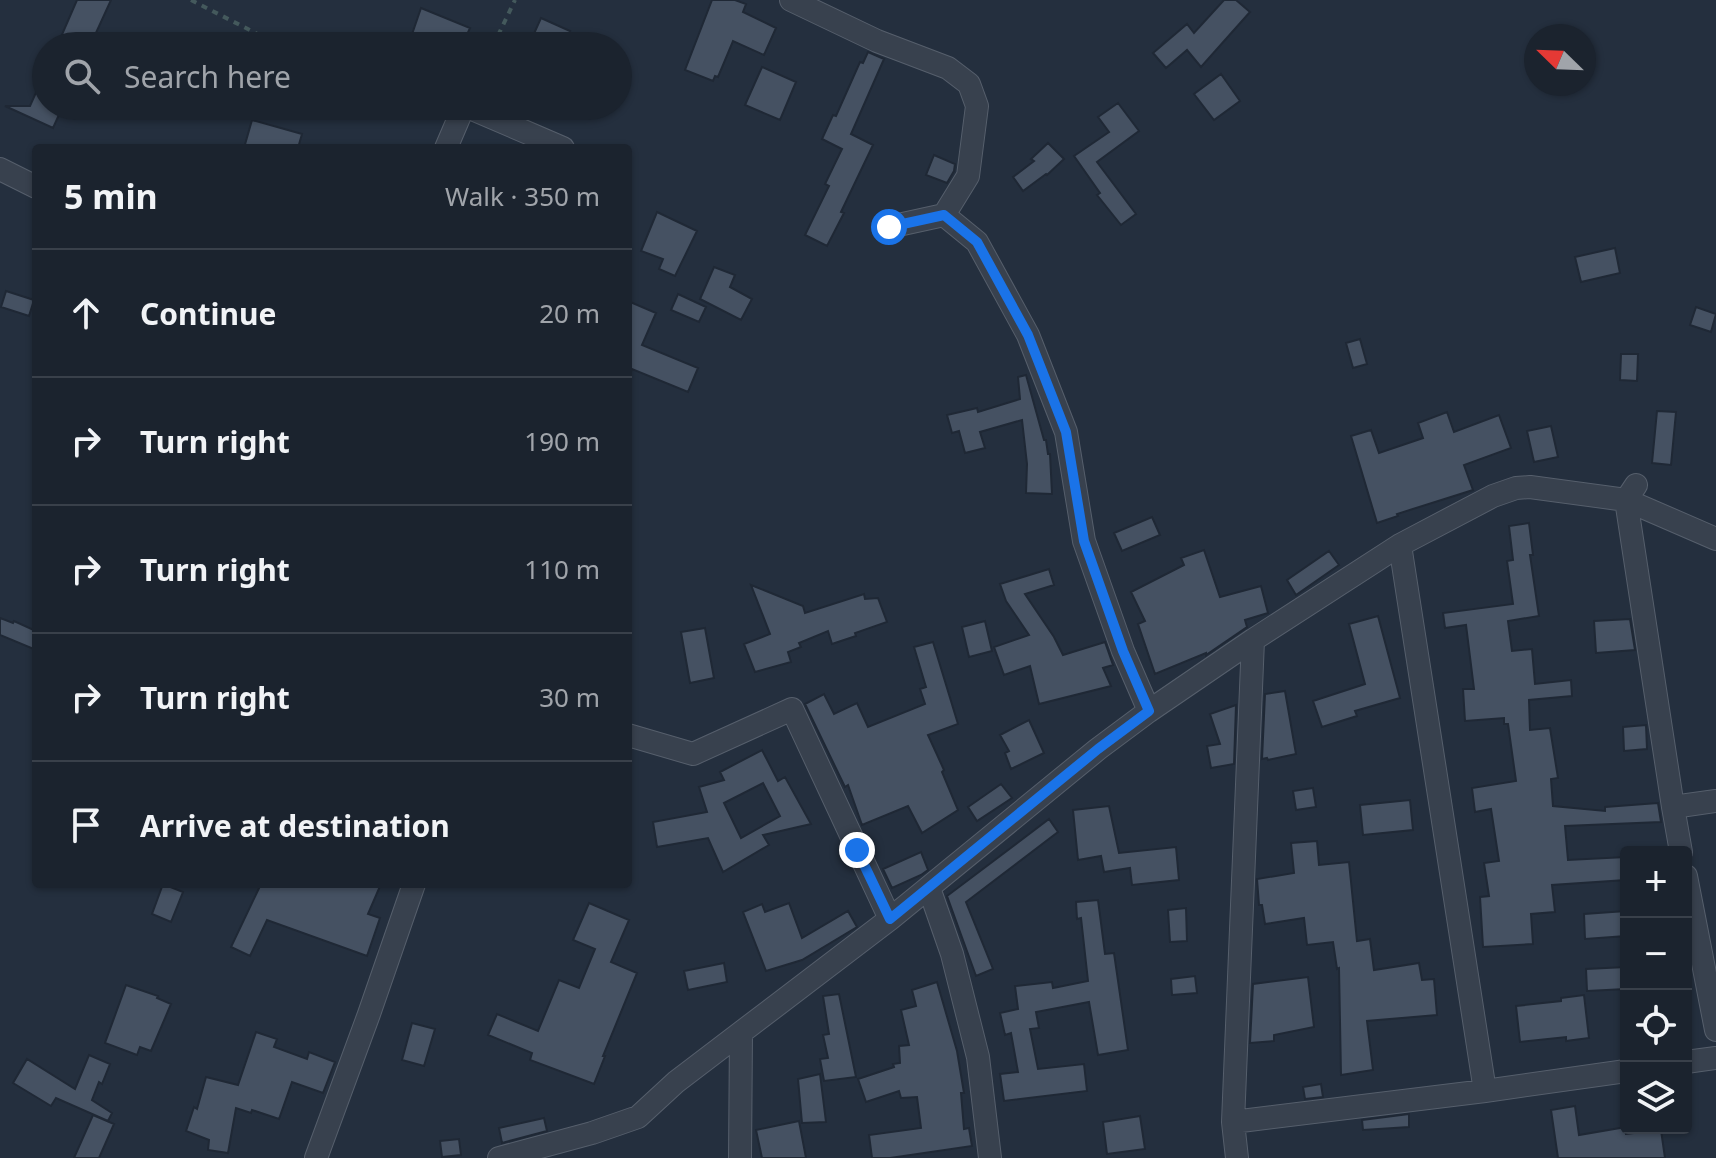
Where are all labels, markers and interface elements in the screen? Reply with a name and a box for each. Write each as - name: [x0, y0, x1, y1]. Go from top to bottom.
- north arrow: [1524, 24, 1596, 96]
- search box: [32, 32, 632, 120]
- icon: search: [60, 54, 104, 98]
- text: Search here: [124, 56, 291, 97]
- text: 5 min: [64, 173, 158, 219]
- text: Walk · 350 m: [445, 178, 600, 214]
- route start: [871, 209, 907, 245]
- icon: ahead: [64, 291, 108, 335]
- text: Continue: [140, 293, 276, 334]
- text: 20 m: [539, 295, 600, 331]
- icon: right: [64, 419, 108, 463]
- text: Turn right: [140, 421, 290, 462]
- text: 190 m: [524, 423, 600, 459]
- icon: right: [64, 547, 108, 591]
- text: Turn right: [140, 549, 290, 590]
- text: 110 m: [524, 551, 600, 587]
- icon: right: [64, 675, 108, 719]
- text: Turn right: [140, 677, 290, 718]
- text: 30 m: [539, 679, 600, 715]
- icon: arrive: [64, 803, 108, 847]
- text: Arrive at destination: [140, 805, 450, 846]
- route end: [839, 832, 875, 868]
- map controls: [1620, 846, 1692, 1134]
- button: +: [1620, 846, 1692, 918]
- button: −: [1620, 918, 1692, 990]
- button: locate: [1620, 990, 1692, 1062]
- button: layers: [1620, 1062, 1692, 1134]

